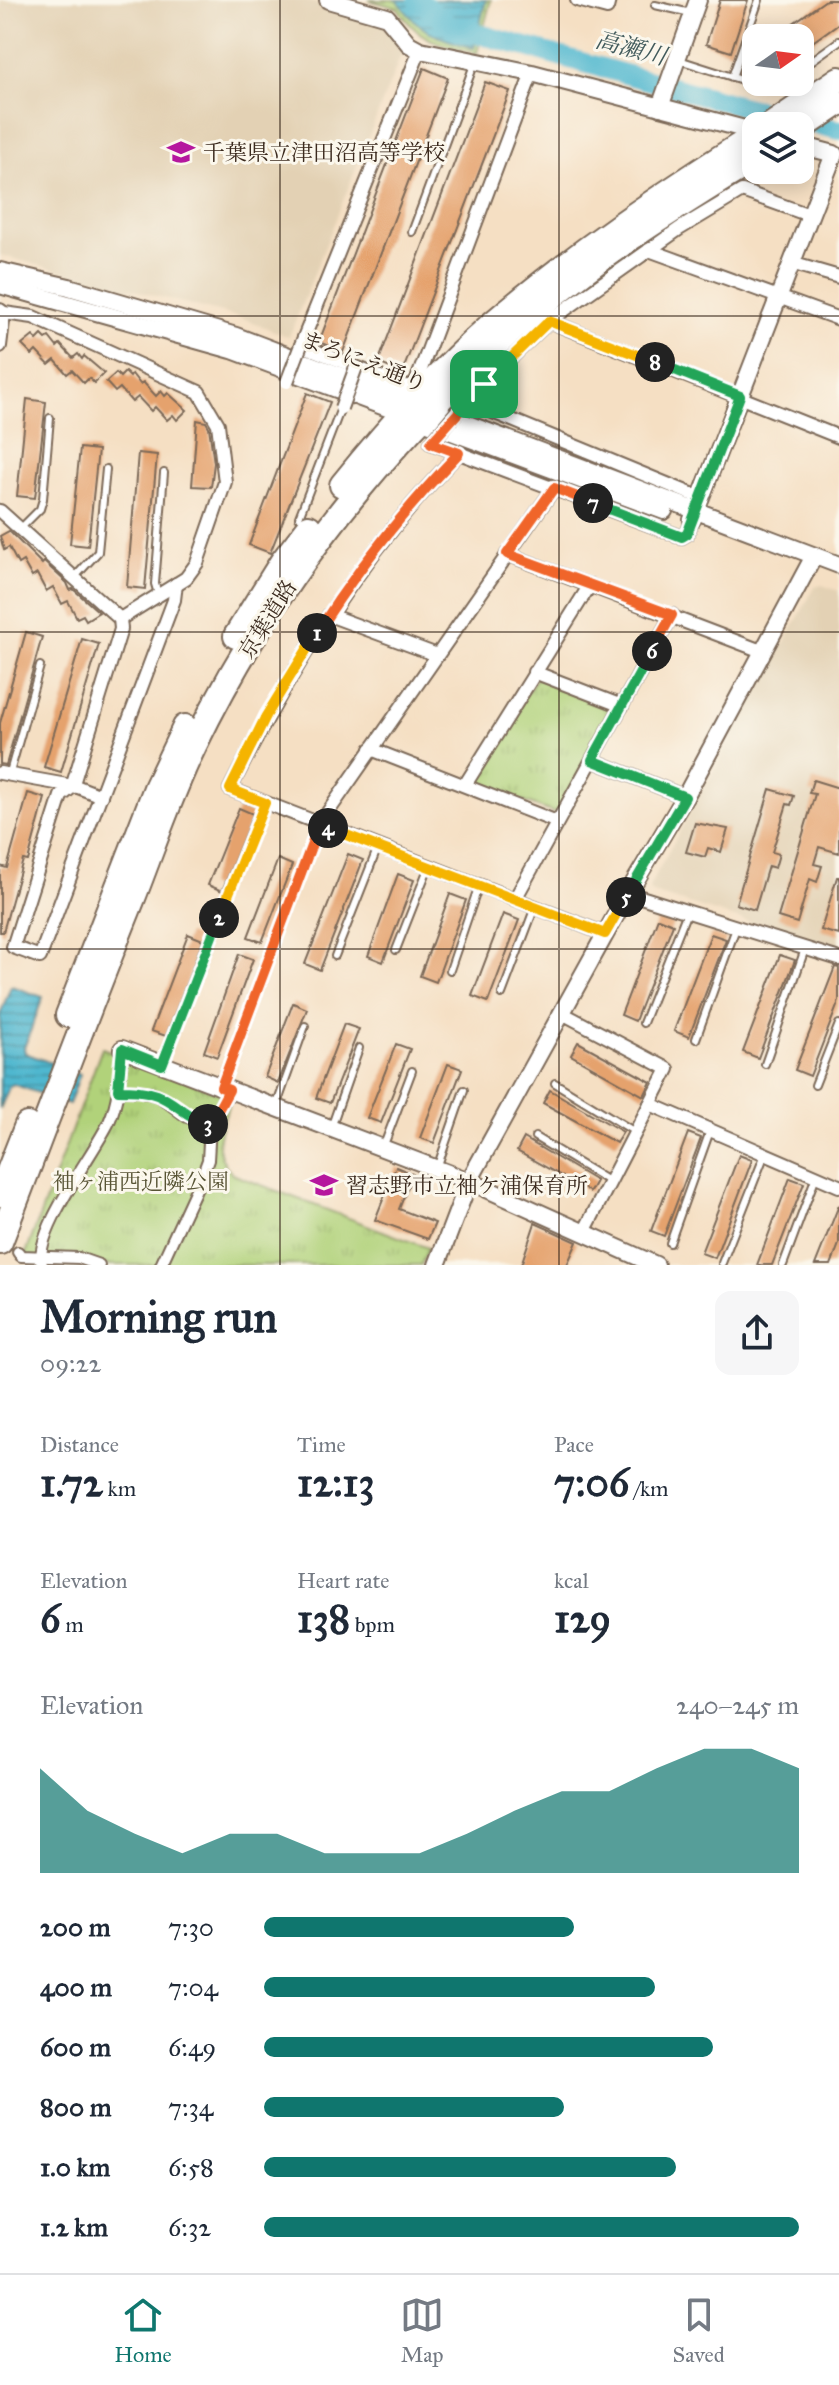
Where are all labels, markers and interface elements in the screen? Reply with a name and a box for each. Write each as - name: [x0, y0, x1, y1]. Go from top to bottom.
- water label: 高瀬川: [592, 24, 673, 73]
- north arrow: [742, 24, 814, 96]
- map controls: [742, 24, 814, 184]
- button: layers: [742, 112, 814, 184]
- school or university icon: 千葉県立津田沼高等学校: [166, 137, 196, 167]
- place label: 千葉県立津田沼高等学校: [203, 139, 445, 166]
- street label: まろにえ通り: [297, 325, 430, 398]
- pin: 8: [635, 342, 675, 382]
- text: 8: [649, 348, 661, 375]
- pin: [450, 350, 518, 418]
- icon: arrive: [462, 362, 506, 406]
- pin: 7: [573, 483, 613, 523]
- text: 7: [587, 489, 599, 516]
- street label: 京葉道路: [233, 575, 302, 664]
- pin: 1: [297, 613, 337, 653]
- text: 1: [313, 619, 321, 646]
- pin: 6: [632, 631, 672, 671]
- text: 6: [646, 637, 658, 664]
- pin: 4: [308, 808, 348, 848]
- text: 4: [322, 814, 334, 841]
- pin: 5: [606, 877, 646, 917]
- text: 5: [621, 883, 631, 910]
- pin: 2: [199, 898, 239, 938]
- text: 2: [214, 904, 224, 931]
- pin: 3: [188, 1104, 228, 1144]
- text: 3: [204, 1110, 212, 1137]
- park label: 袖ヶ浦西近隣公園: [53, 1168, 229, 1195]
- school or university icon: 習志野市立袖ケ浦保育所: [309, 1170, 339, 1200]
- place label: 習志野市立袖ケ浦保育所: [346, 1172, 588, 1199]
- text: Morning run: [40, 1290, 277, 1344]
- button: share: [715, 1291, 799, 1375]
- text: 09:22: [40, 1347, 101, 1379]
- text: Distance: [40, 1431, 119, 1458]
- text: Time: [297, 1431, 346, 1458]
- text: Pace: [554, 1431, 594, 1458]
- text: 1.72: [40, 1458, 103, 1507]
- text: 12:13: [297, 1458, 374, 1507]
- text: 7:06: [554, 1458, 629, 1507]
- text: km: [103, 1475, 136, 1502]
- text: /km: [629, 1475, 669, 1502]
- text: Elevation: [40, 1567, 127, 1594]
- text: Heart rate: [297, 1567, 390, 1594]
- text: kcal: [554, 1567, 589, 1594]
- text: 6: [40, 1594, 61, 1643]
- text: 138: [297, 1594, 350, 1643]
- text: 129: [554, 1594, 611, 1643]
- text: m: [61, 1611, 84, 1638]
- text: bpm: [350, 1611, 395, 1638]
- text: Elevation: [40, 1689, 143, 1721]
- text: 240–245 m: [676, 1689, 799, 1721]
- text: 200 m: [40, 1911, 111, 1943]
- text: 7:30: [168, 1911, 214, 1943]
- text: 400 m: [40, 1971, 112, 2003]
- text: 7:04: [168, 1971, 218, 2003]
- text: 600 m: [40, 2031, 111, 2063]
- text: 6:49: [168, 2031, 216, 2063]
- text: 800 m: [40, 2091, 112, 2123]
- text: 7:34: [168, 2091, 213, 2123]
- text: 1.0 km: [40, 2151, 110, 2183]
- text: 6:58: [168, 2151, 214, 2183]
- text: 1.2 km: [40, 2211, 108, 2243]
- text: 6:32: [168, 2211, 211, 2243]
- tab: Home: [114, 2293, 172, 2368]
- tab: Map: [400, 2293, 444, 2368]
- tab: Saved: [673, 2293, 725, 2368]

